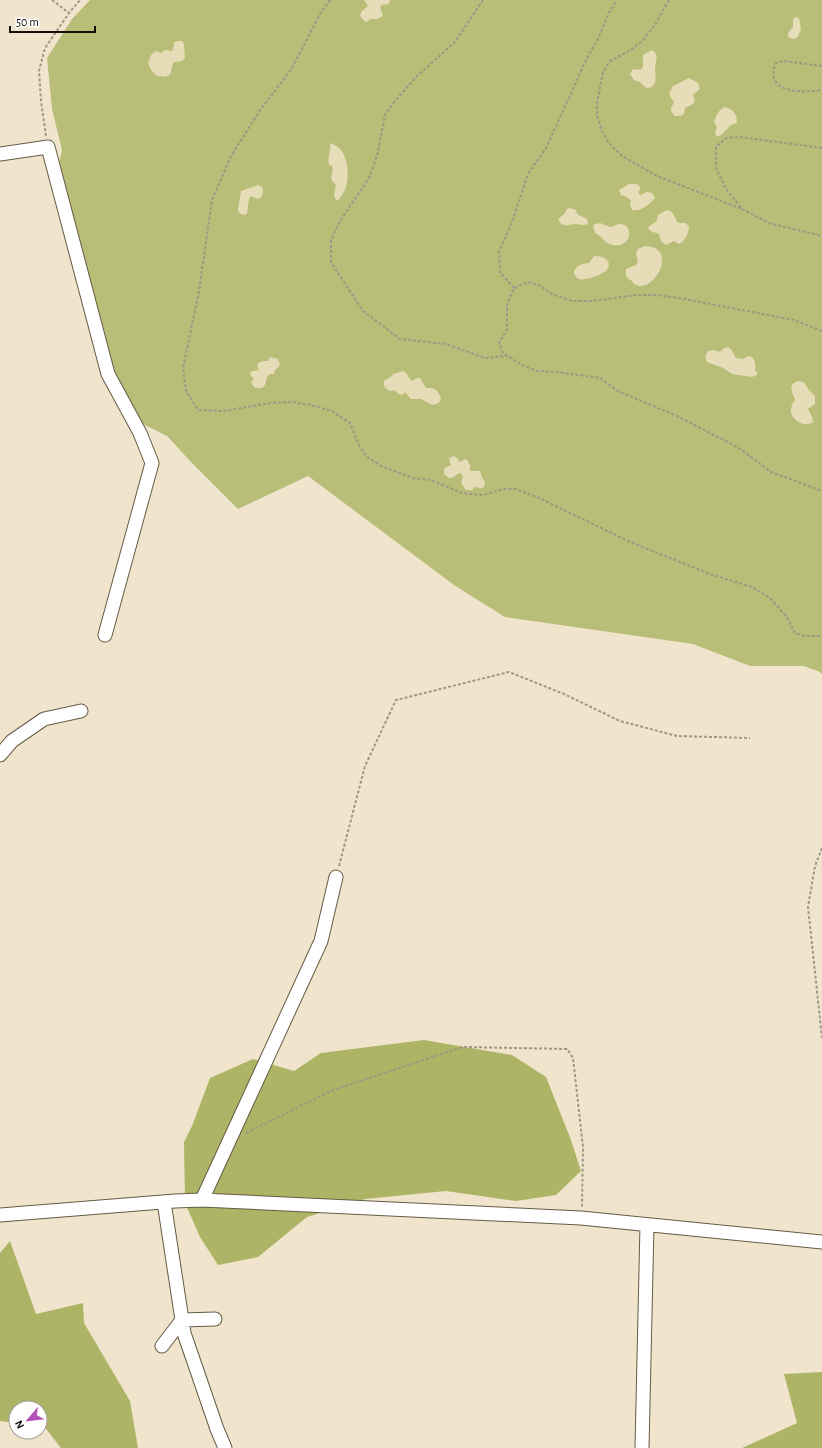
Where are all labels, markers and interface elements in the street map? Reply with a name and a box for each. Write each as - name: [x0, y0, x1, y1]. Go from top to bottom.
- scale bar: [10, 8, 95, 34]
- text: 50 m: [16, 16, 39, 28]
- north arrow: [8, 1400, 48, 1440]
- text: N: [13, 1418, 26, 1430]

